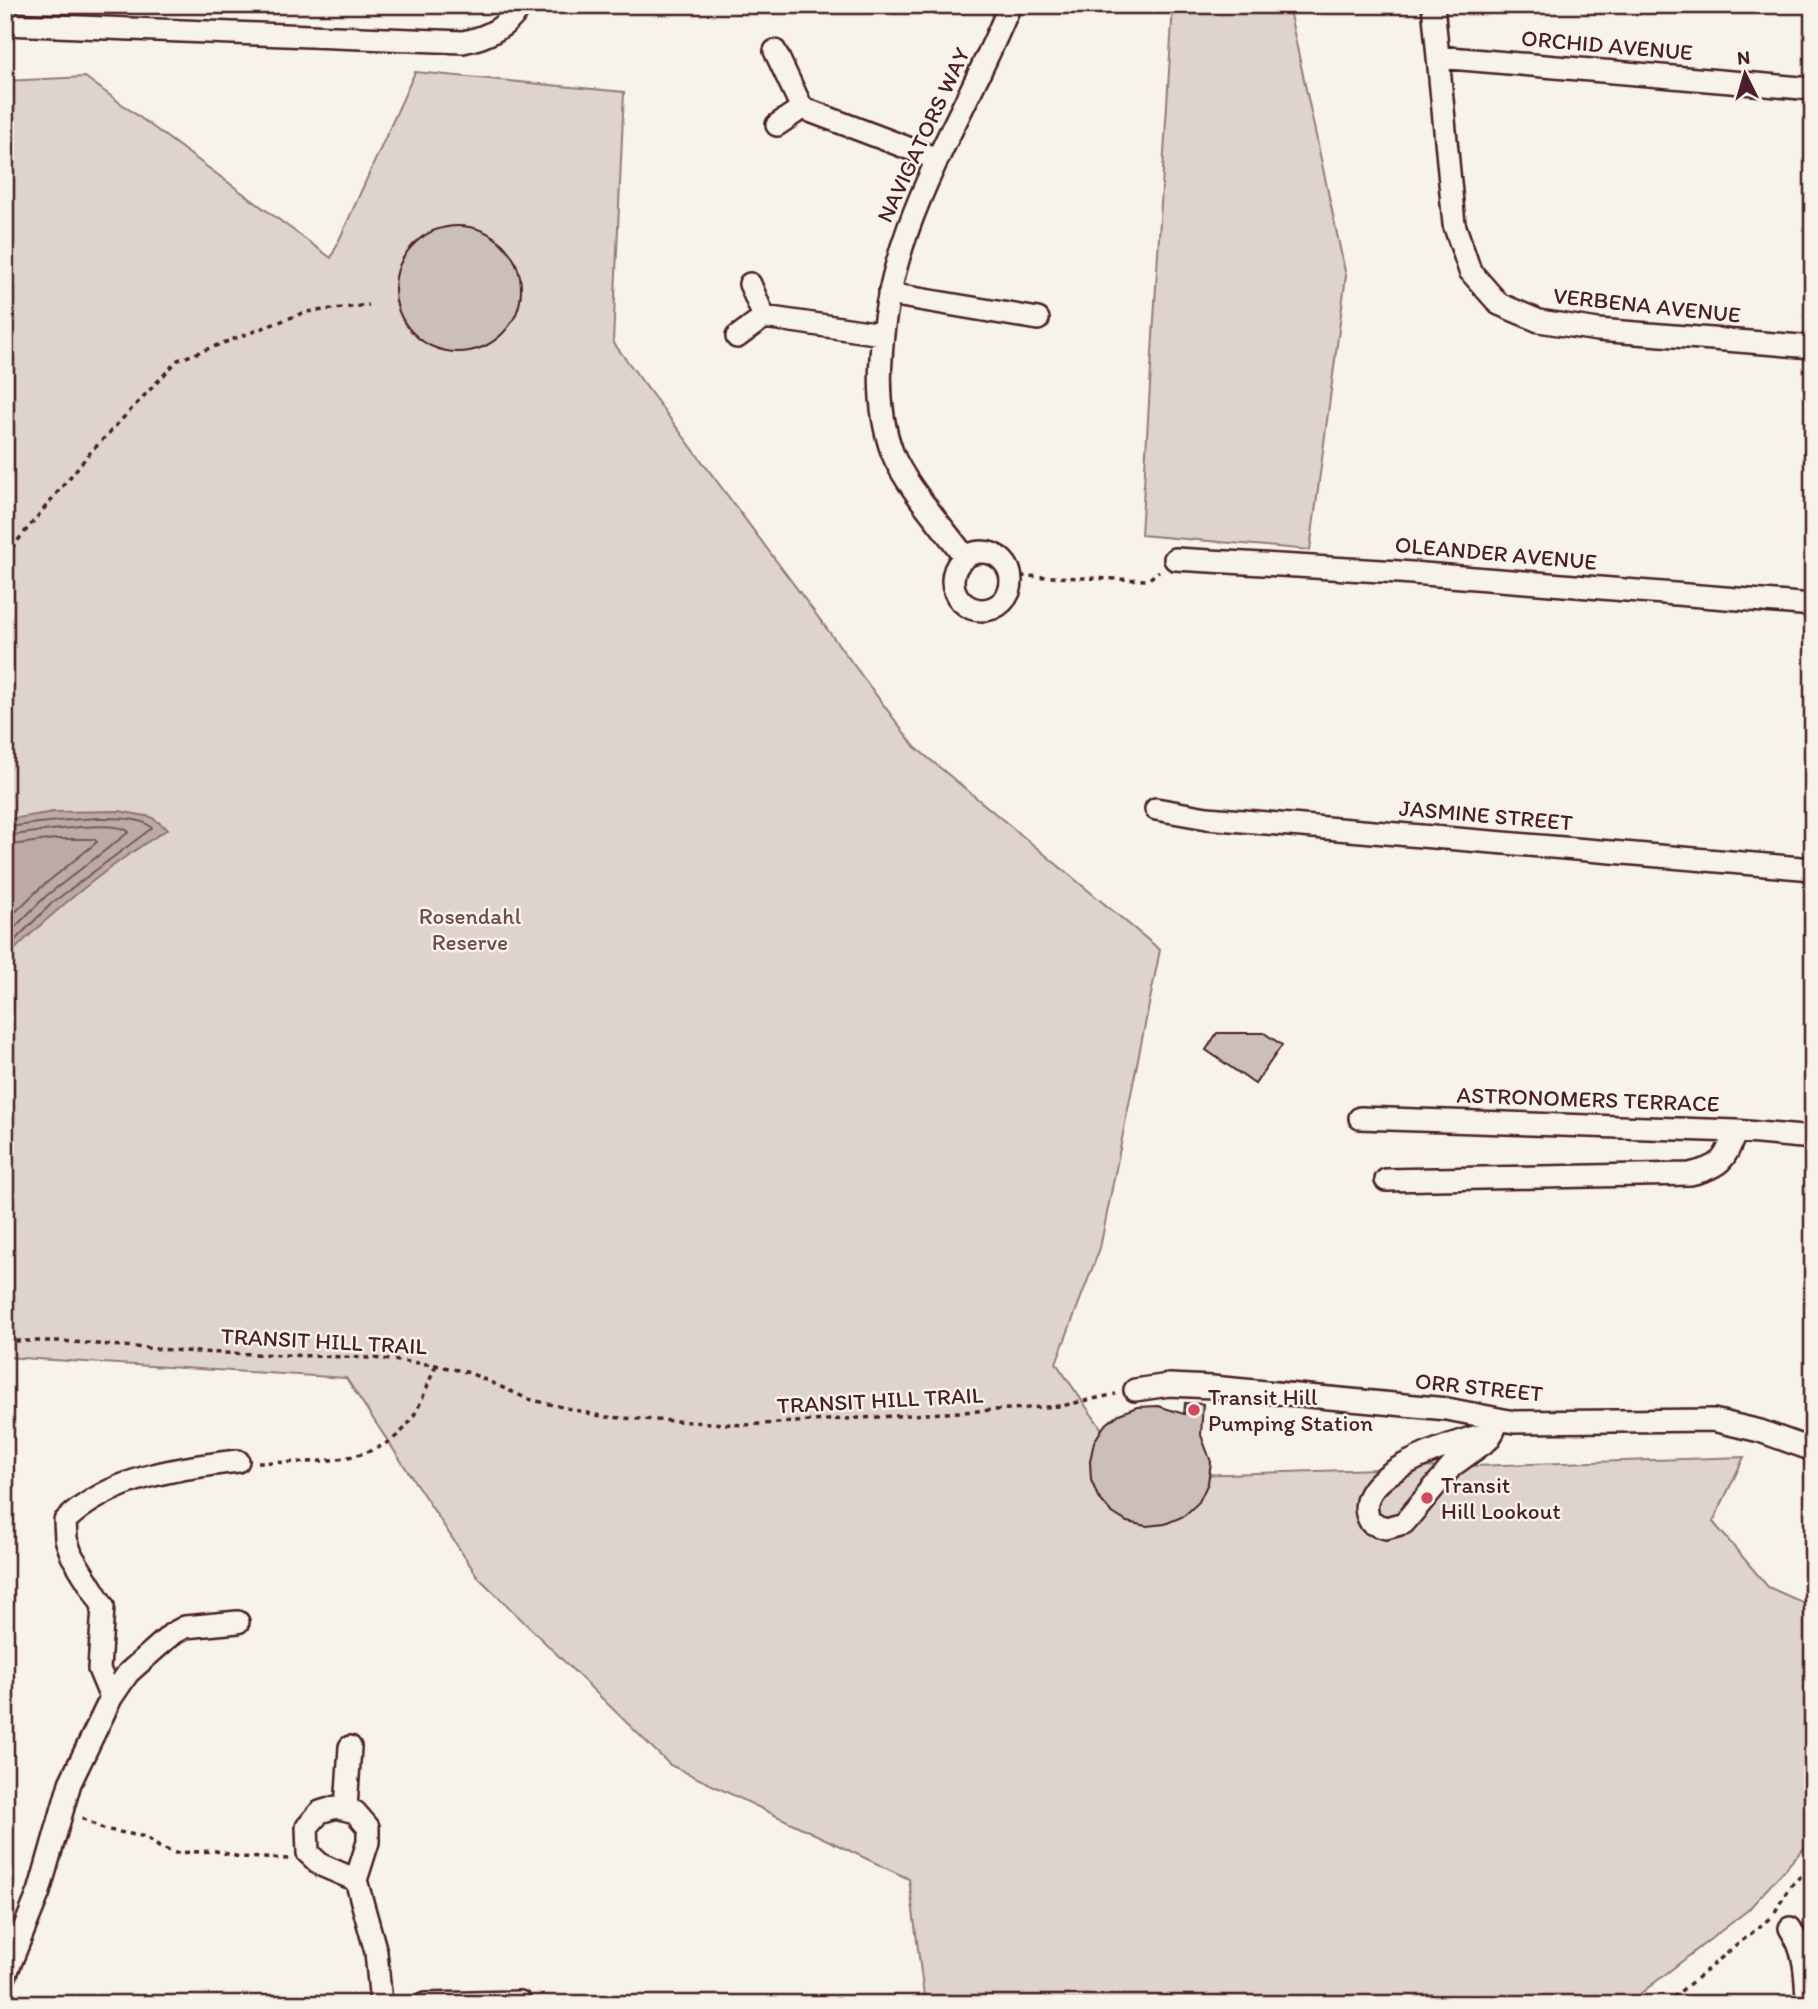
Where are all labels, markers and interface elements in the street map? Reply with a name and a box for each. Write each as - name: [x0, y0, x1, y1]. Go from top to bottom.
- street label: ORCHID AVENUE: [1520, 24, 1694, 66]
- north arrow: [1710, 38, 1780, 108]
- street label: NAVIGATORS WAY: [870, 43, 976, 227]
- text: N: [1736, 46, 1751, 70]
- street label: VERBENA AVENUE: [1552, 281, 1742, 329]
- street label: OLEANDER AVENUE: [1394, 530, 1598, 576]
- street label: JASMINE STREET: [1398, 793, 1574, 837]
- park label: Rosendahl Reserve: [419, 902, 522, 956]
- street label: ASTRONOMERS TERRACE: [1456, 1080, 1720, 1118]
- street label: TRANSIT HILL TRAIL: [220, 1322, 428, 1360]
- street label: ORR STREET: [1414, 1366, 1544, 1408]
- street label: TRANSIT HILL TRAIL: [776, 1381, 984, 1419]
- place label: Transit Hill Pumping Station: [1208, 1383, 1373, 1437]
- marker: Transit Hill Pumping Station: [1186, 1402, 1202, 1418]
- place label: Transit Hill Lookout: [1441, 1471, 1561, 1525]
- marker: Transit Hill Lookout: [1419, 1490, 1435, 1506]

